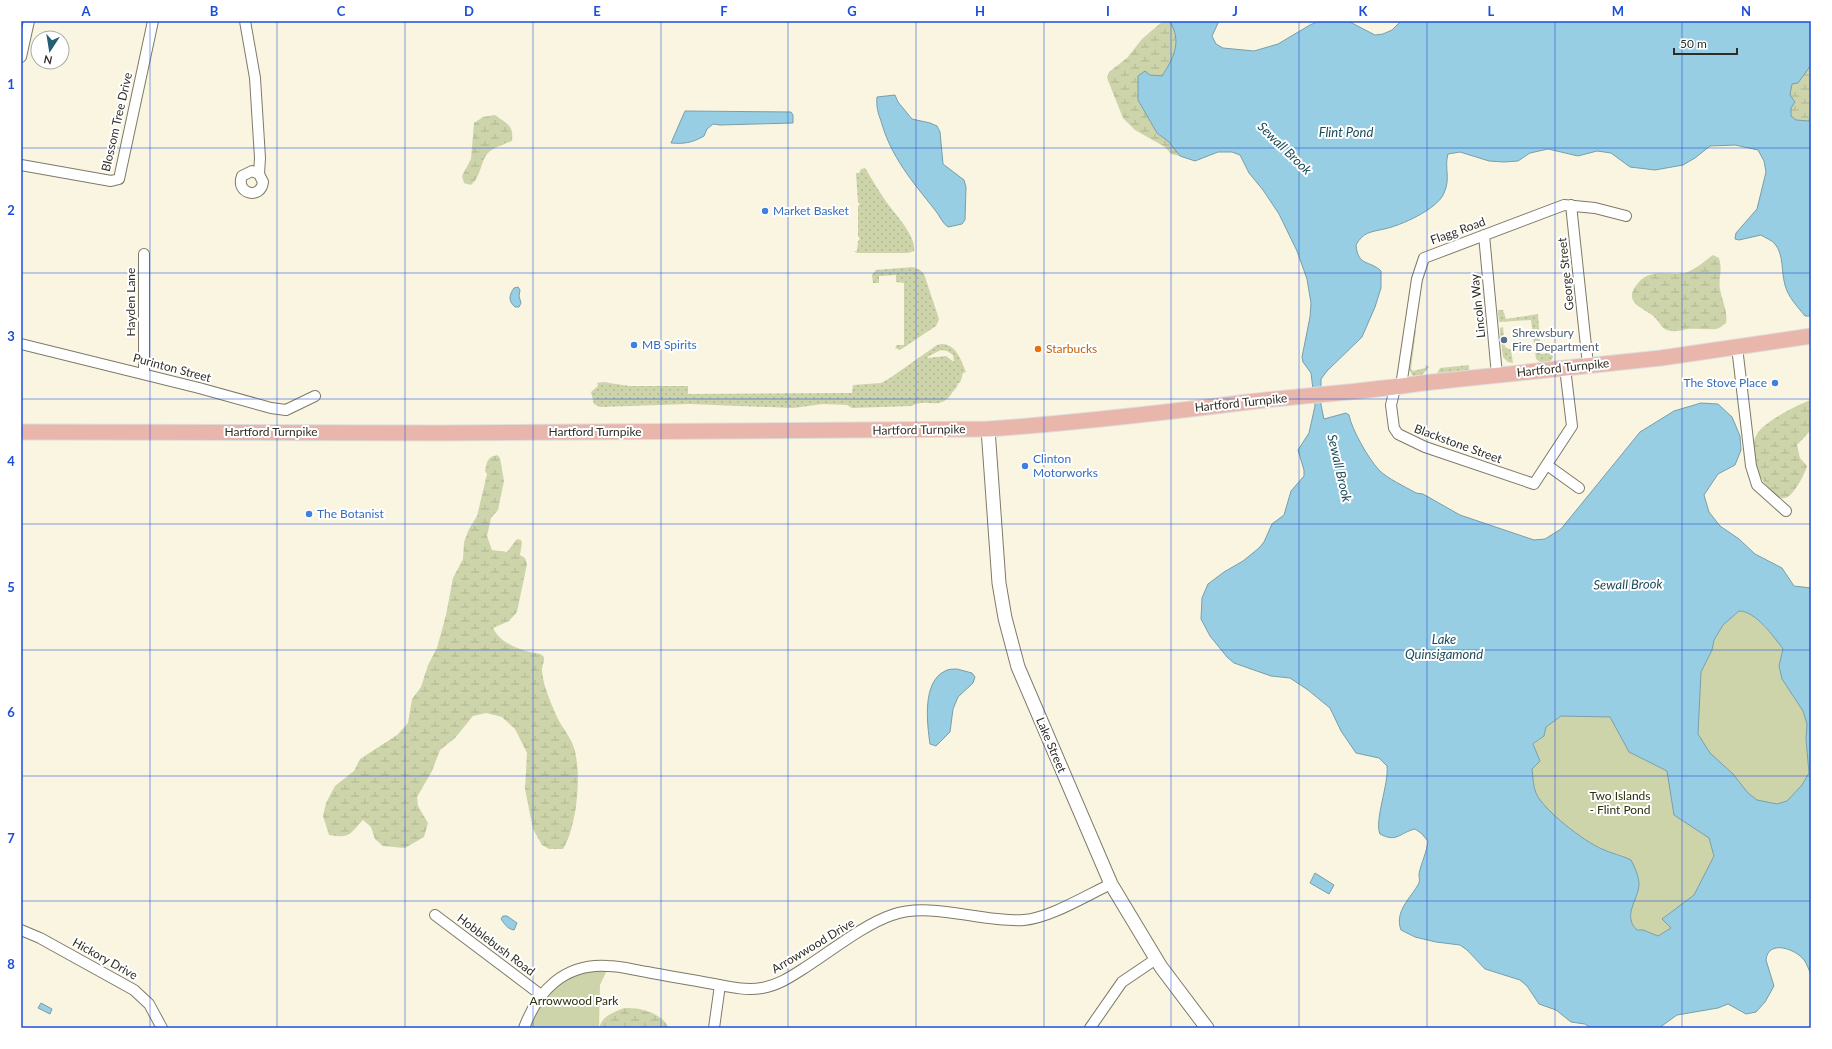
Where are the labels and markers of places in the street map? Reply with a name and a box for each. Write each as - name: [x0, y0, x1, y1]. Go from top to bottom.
- place label: Market Basket: [773, 203, 850, 218]
- marker: Market Basket: [760, 206, 770, 216]
- place label: Shrewsbury Fire Department: [1512, 325, 1600, 354]
- marker: Shrewsbury Fire Department: [1499, 335, 1509, 345]
- place label: MB Spirits: [642, 337, 697, 352]
- marker: MB Spirits: [629, 340, 639, 350]
- place label: Starbucks: [1046, 341, 1097, 356]
- marker: Starbucks: [1033, 344, 1043, 354]
- place label: The Stove Place: [1683, 375, 1767, 390]
- marker: The Stove Place: [1770, 378, 1780, 388]
- place label: Clinton Motorworks: [1033, 451, 1098, 480]
- marker: Clinton Motorworks: [1020, 461, 1030, 471]
- place label: The Botanist: [317, 506, 384, 521]
- marker: The Botanist: [304, 509, 314, 519]

